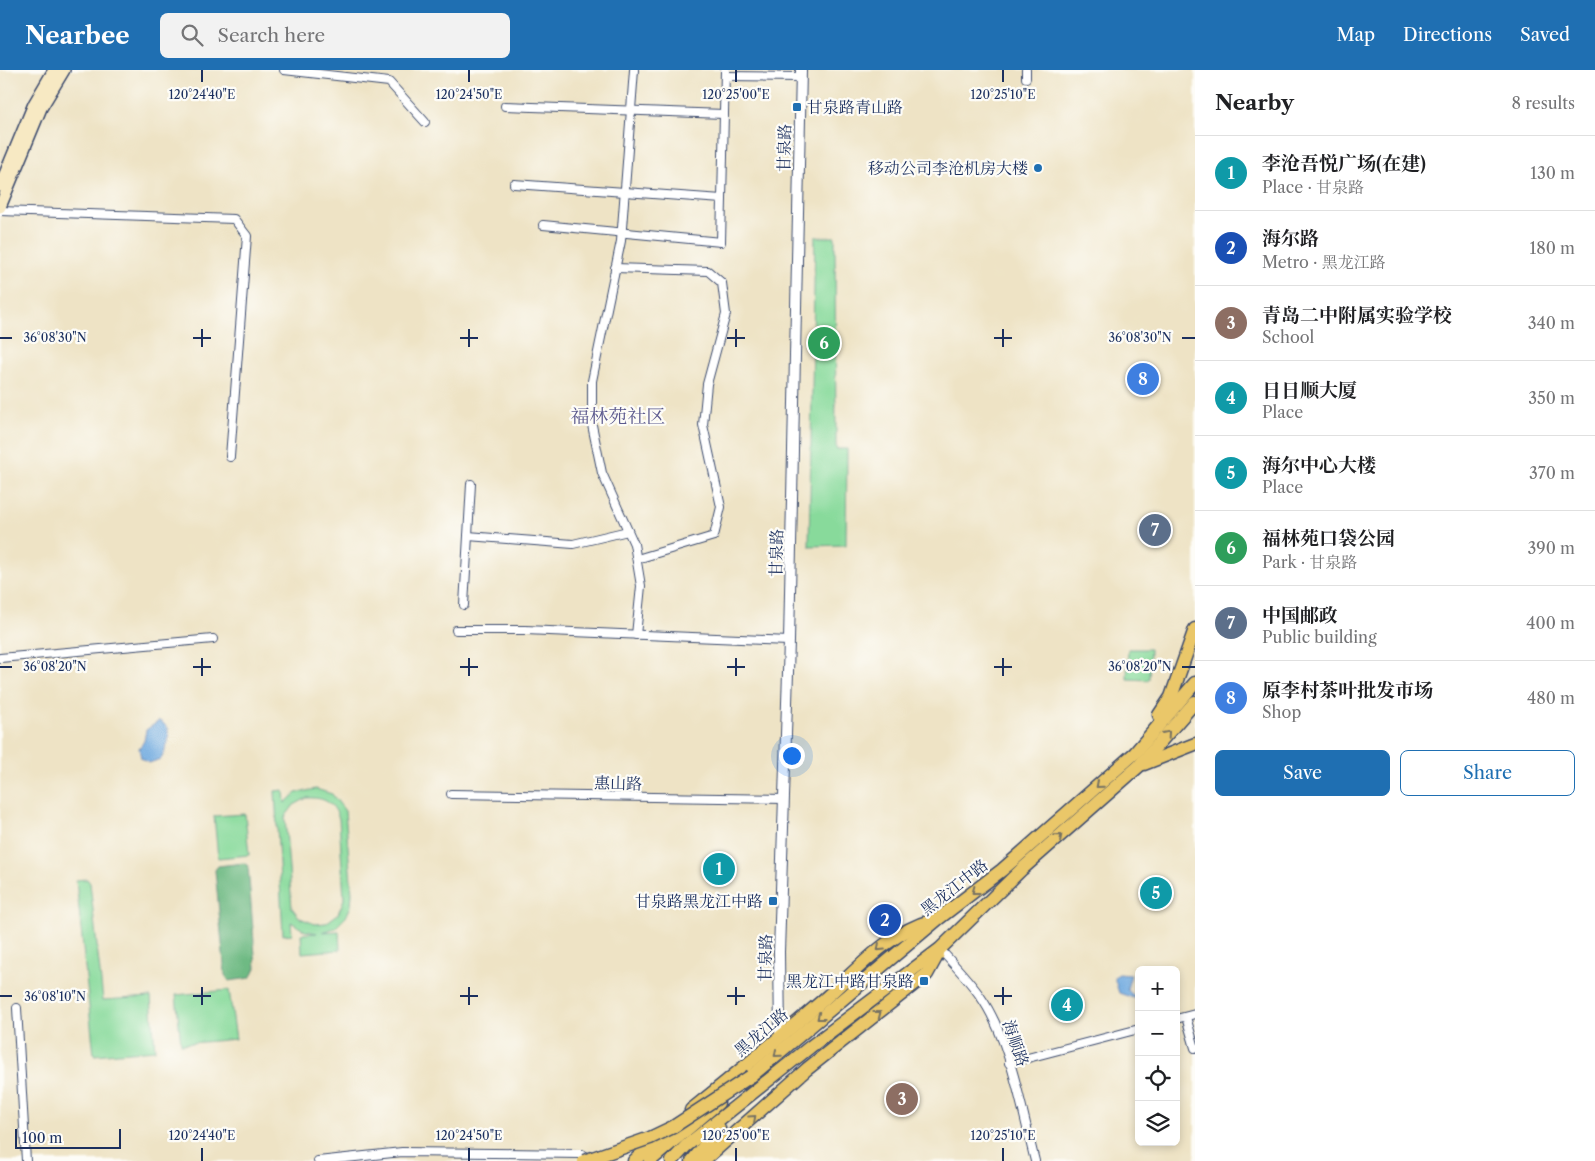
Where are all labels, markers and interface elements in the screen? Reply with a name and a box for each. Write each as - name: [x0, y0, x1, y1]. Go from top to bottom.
- search box: [160, 13, 510, 58]
- text: Nearbee: [25, 21, 130, 50]
- icon: search: [178, 21, 206, 49]
- text: Search here: [218, 24, 325, 47]
- text: Map: [1336, 24, 1375, 46]
- text: Directions: [1403, 24, 1492, 46]
- text: Saved: [1520, 24, 1570, 46]
- text: 120°24'40"E: [169, 87, 235, 102]
- text: 120°24'50"E: [436, 87, 502, 102]
- text: 120°25'00"E: [702, 87, 770, 102]
- text: 120°25'10"E: [971, 87, 1035, 102]
- text: Nearby: [1215, 90, 1294, 115]
- text: 8 results: [1512, 93, 1575, 113]
- place label: 甘泉路青山路: [807, 97, 903, 117]
- marker: 甘泉路青山路: [791, 101, 803, 113]
- street label: 甘泉路: [774, 124, 794, 172]
- text: 李沧吾悦广场(在建): [1262, 152, 1426, 175]
- place label: 移动公司李沧机房大楼: [868, 158, 1028, 178]
- marker: 移动公司李沧机房大楼: [1032, 162, 1044, 174]
- text: 1: [1227, 163, 1235, 183]
- text: 130 m: [1530, 163, 1575, 183]
- text: Place · 甘泉路: [1262, 177, 1364, 197]
- text: 海尔路: [1262, 227, 1319, 250]
- text: 2: [1226, 238, 1236, 258]
- text: 180 m: [1529, 238, 1575, 258]
- text: Metro · 黑龙江路: [1262, 252, 1386, 272]
- text: 青岛二中附属实验学校: [1262, 304, 1452, 327]
- text: 3: [1226, 313, 1236, 333]
- text: 340 m: [1528, 313, 1575, 333]
- pin: 6: [808, 324, 840, 362]
- text: School: [1262, 327, 1314, 347]
- text: 36°08'30"N: [23, 330, 87, 345]
- text: 36°08'30"N: [1108, 330, 1172, 345]
- pin: 8: [1127, 360, 1159, 398]
- text: 日日顺大厦: [1262, 379, 1357, 402]
- text: 4: [1226, 388, 1236, 408]
- text: 350 m: [1528, 388, 1575, 408]
- text: Place: [1262, 402, 1303, 422]
- district label: 福林苑社区: [570, 405, 666, 428]
- text: 海尔中心大楼: [1262, 454, 1376, 477]
- text: 5: [1227, 463, 1235, 483]
- text: 370 m: [1529, 463, 1575, 483]
- text: Place: [1262, 477, 1303, 497]
- pin: 7: [1139, 511, 1171, 549]
- text: 福林苑口袋公园: [1262, 527, 1395, 550]
- street label: 甘泉路: [766, 529, 786, 577]
- text: 6: [1226, 538, 1236, 558]
- text: 390 m: [1528, 538, 1575, 558]
- text: Park · 甘泉路: [1262, 552, 1357, 572]
- text: 中国邮政: [1262, 604, 1338, 627]
- text: 7: [1227, 613, 1235, 633]
- text: 400 m: [1526, 613, 1575, 633]
- text: Public building: [1262, 627, 1377, 647]
- text: 36°08'20"N: [23, 659, 87, 674]
- text: 36°08'20"N: [1108, 659, 1172, 674]
- text: 原李村茶叶批发市场: [1262, 679, 1433, 702]
- text: 8: [1226, 688, 1236, 708]
- text: 480 m: [1527, 688, 1575, 708]
- text: Shop: [1262, 702, 1301, 722]
- one-way arrow: [1161, 731, 1170, 740]
- your location: [779, 743, 805, 769]
- button: Save: [1215, 750, 1390, 796]
- button: Share: [1400, 750, 1575, 796]
- street label: 惠山路: [594, 773, 642, 793]
- one-way arrow: [1095, 780, 1104, 789]
- one-way arrow: [1053, 834, 1062, 843]
- pin: 1: [703, 850, 735, 888]
- street label: 黑龙江中路: [916, 854, 992, 920]
- pin: 5: [1140, 874, 1172, 912]
- one-way arrow: [971, 885, 981, 894]
- place label: 甘泉路黑龙江中路: [635, 891, 763, 911]
- marker: 甘泉路黑龙江中路: [767, 895, 779, 907]
- pin: 2: [869, 901, 901, 939]
- street label: 甘泉路: [755, 934, 775, 982]
- one-way arrow: [876, 942, 885, 951]
- map controls: [1135, 966, 1180, 1146]
- button: +: [1135, 966, 1180, 1011]
- place label: 黑龙江中路甘泉路: [786, 971, 914, 991]
- marker: 黑龙江中路甘泉路: [918, 975, 930, 987]
- pin: 4: [1051, 986, 1083, 1024]
- text: 36°08'10"N: [24, 989, 86, 1004]
- street label: 黑龙江路: [730, 1004, 792, 1060]
- one-way arrow: [872, 1011, 881, 1019]
- button: −: [1135, 1011, 1180, 1056]
- one-way arrow: [817, 1012, 826, 1020]
- street label: 海顺路: [999, 1017, 1033, 1069]
- one-way arrow: [773, 1048, 782, 1057]
- button: locate: [1135, 1056, 1180, 1101]
- pin: 3: [886, 1080, 918, 1118]
- button: layers: [1135, 1101, 1180, 1146]
- one-way arrow: [748, 1114, 757, 1123]
- scale bar: [15, 1126, 121, 1149]
- text: 120°24'40"E: [169, 1128, 235, 1143]
- text: 120°24'50"E: [436, 1128, 502, 1143]
- text: 120°25'00"E: [702, 1128, 770, 1143]
- text: 120°25'10"E: [971, 1128, 1035, 1143]
- text: 100 m: [22, 1129, 62, 1147]

